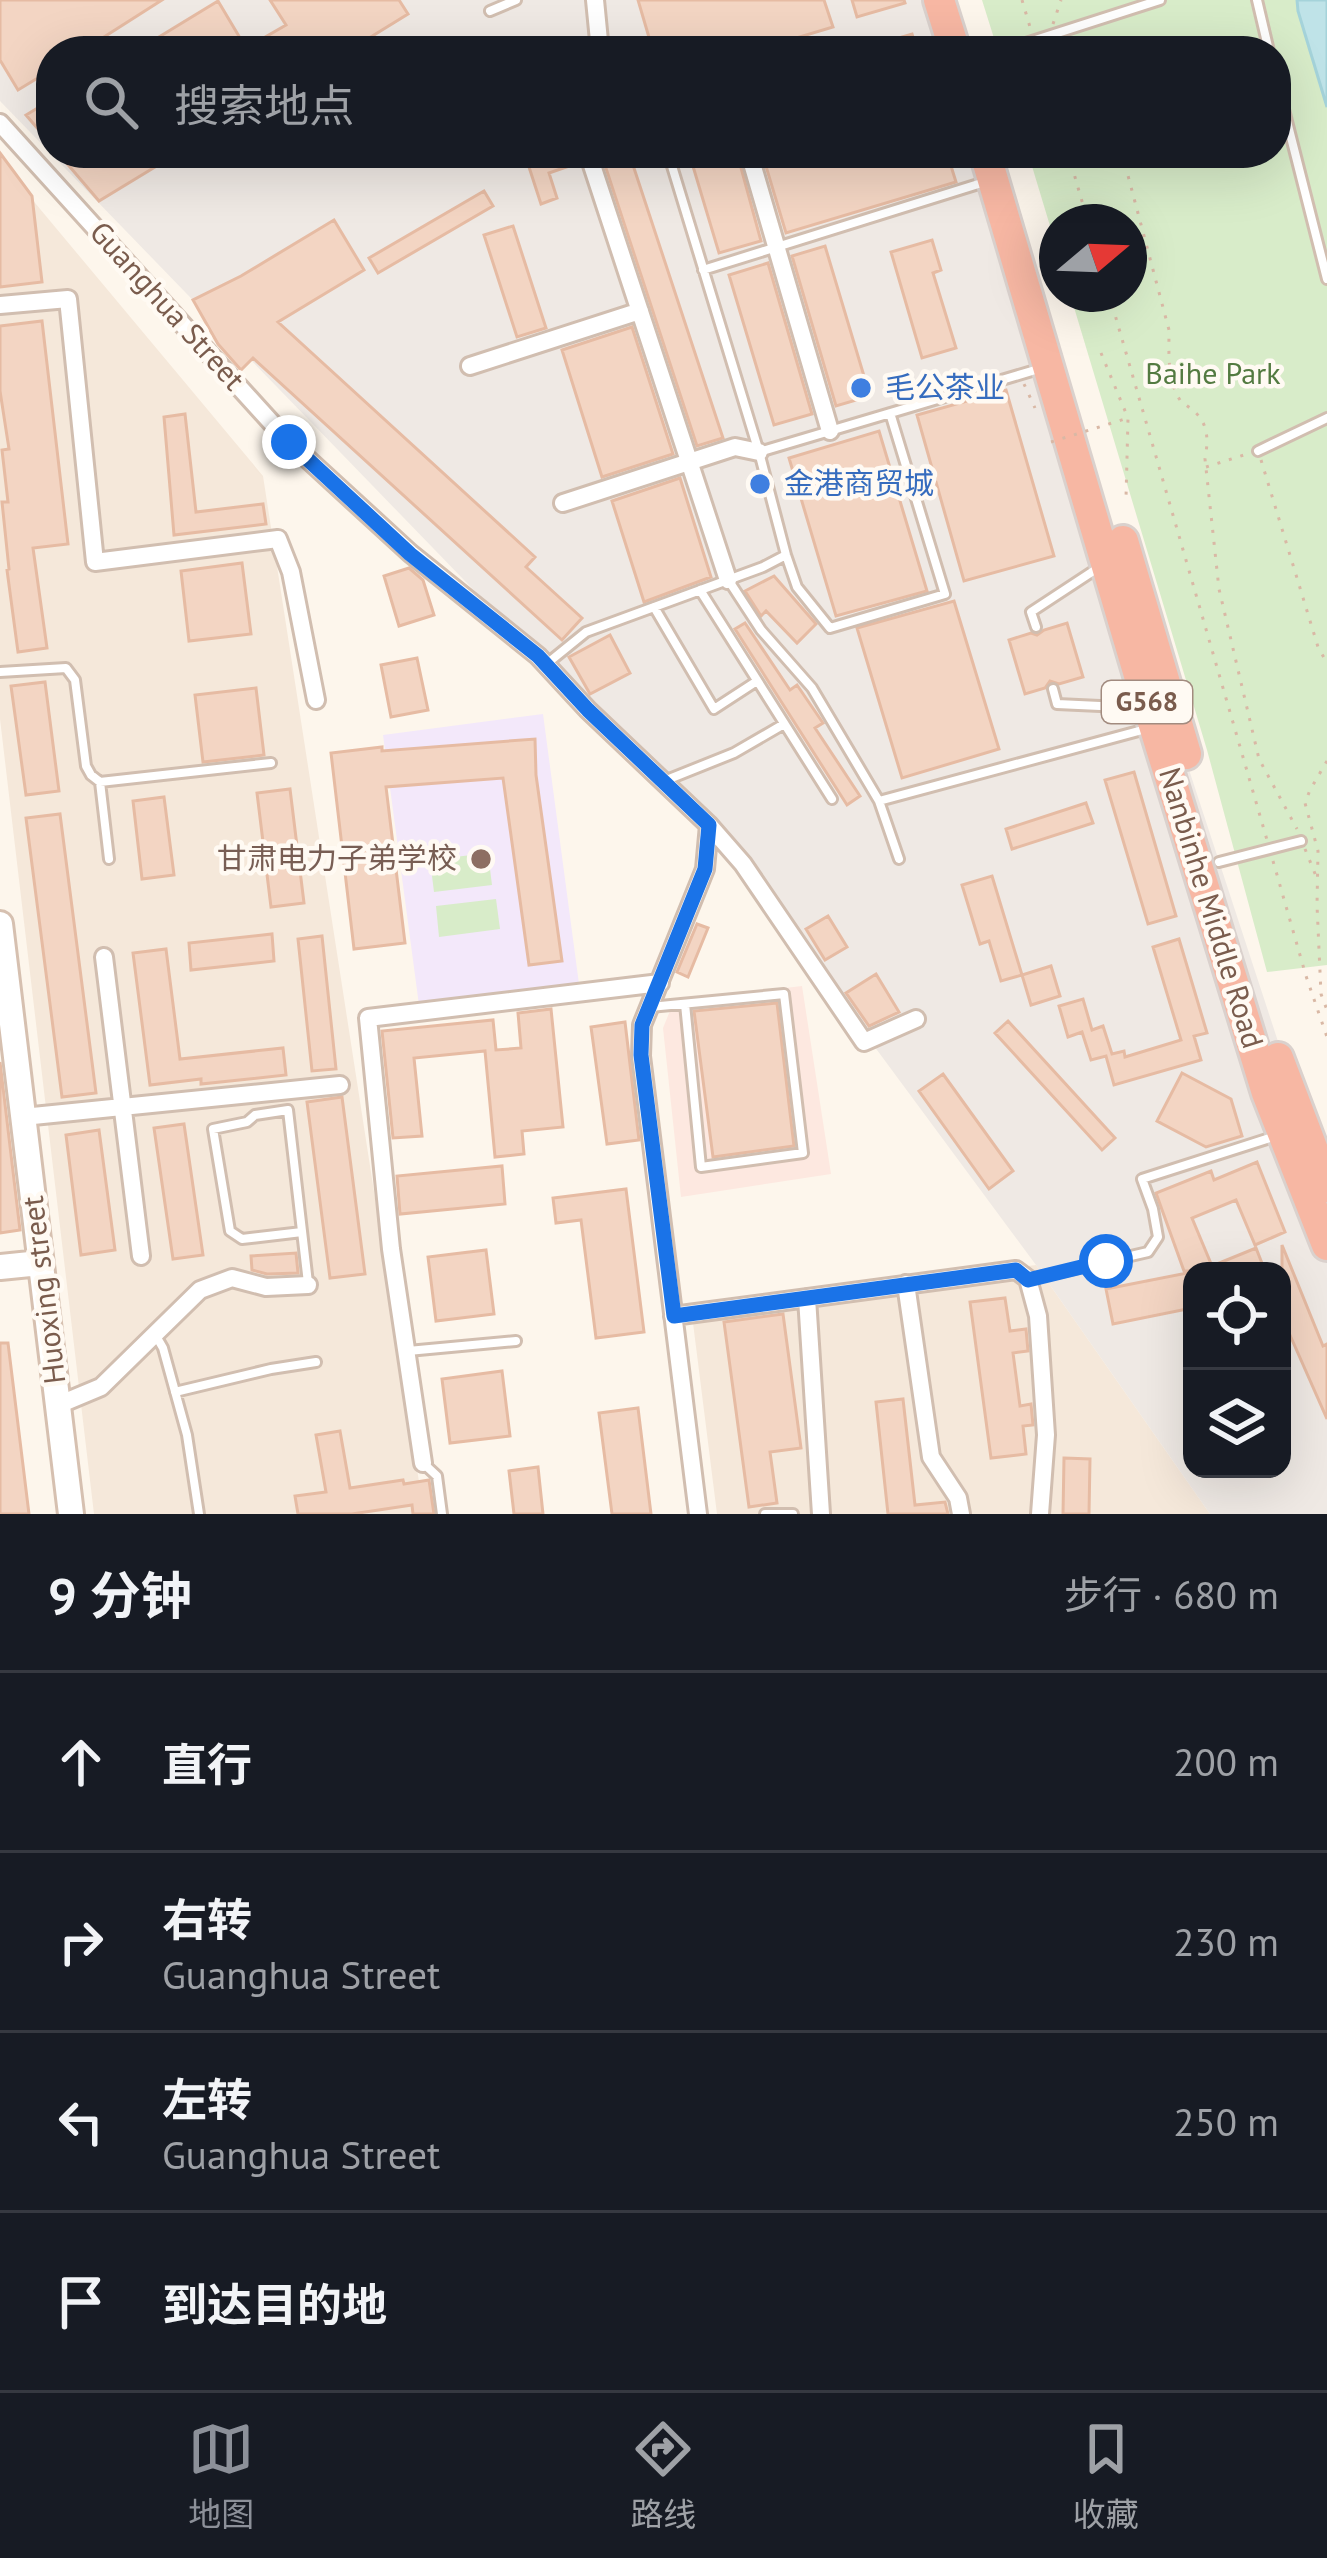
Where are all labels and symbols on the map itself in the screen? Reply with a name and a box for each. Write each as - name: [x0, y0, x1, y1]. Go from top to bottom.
- north arrow: [1039, 204, 1147, 312]
- street label: Guanghua Street: [82, 212, 254, 398]
- park label: Baihe Park: [1145, 353, 1281, 392]
- place label: 毛公茶业: [885, 367, 1005, 406]
- marker: 毛公茶业: [848, 375, 874, 401]
- route end: [262, 415, 316, 469]
- place label: 金港商贸城: [784, 463, 934, 502]
- marker: 金港商贸城: [747, 471, 773, 497]
- road number: G568: [1102, 681, 1192, 723]
- street label: Nanbinhe Middle Road: [1151, 763, 1274, 1053]
- place label: 甘肃电力子弟学校: [217, 838, 457, 877]
- marker: 甘肃电力子弟学校: [468, 846, 494, 872]
- street label: Huoxing street: [12, 1194, 73, 1386]
- route start: [1079, 1234, 1133, 1288]

